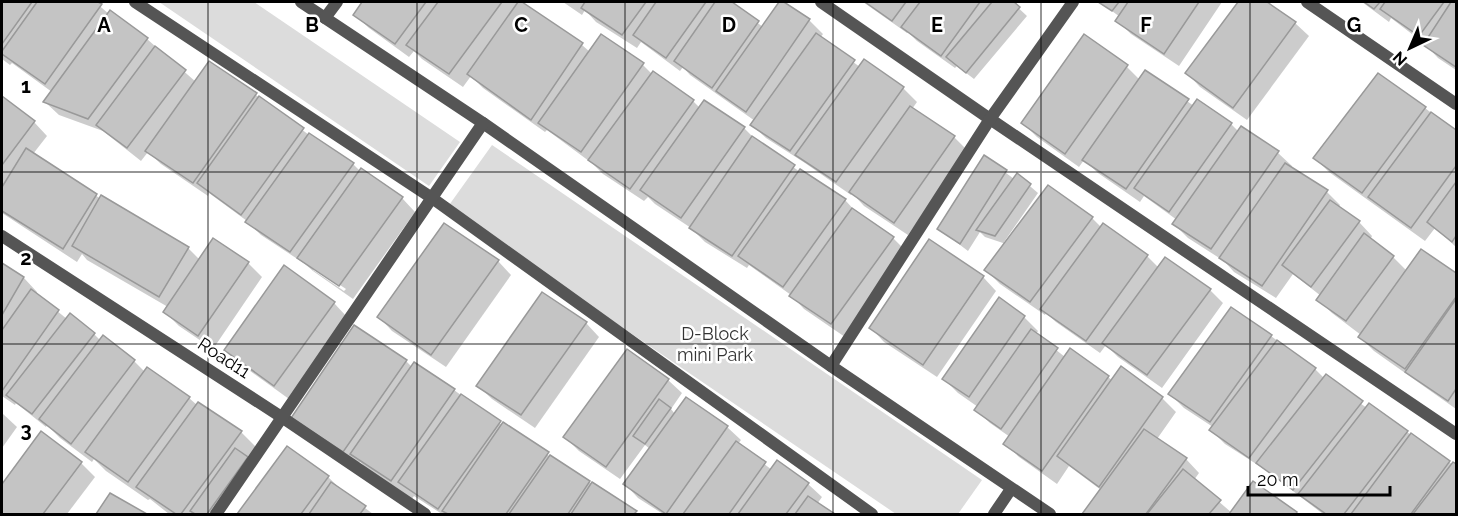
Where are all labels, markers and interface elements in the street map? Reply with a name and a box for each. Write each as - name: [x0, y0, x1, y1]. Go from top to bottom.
- text: A: [97, 13, 111, 37]
- text: B: [305, 13, 319, 37]
- text: C: [514, 13, 528, 37]
- text: D: [722, 13, 736, 37]
- text: E: [931, 13, 943, 37]
- text: F: [1140, 13, 1152, 37]
- text: G: [1347, 13, 1361, 37]
- north arrow: [1380, 18, 1440, 78]
- text: N: [1389, 47, 1411, 70]
- text: 1: [21, 74, 31, 98]
- text: 2: [20, 246, 32, 270]
- park label: D-Block mini Park: [677, 323, 754, 365]
- street label: Road11: [194, 333, 255, 382]
- text: 3: [20, 418, 32, 442]
- scale bar: [1248, 459, 1390, 497]
- text: 20 m: [1257, 469, 1299, 490]

